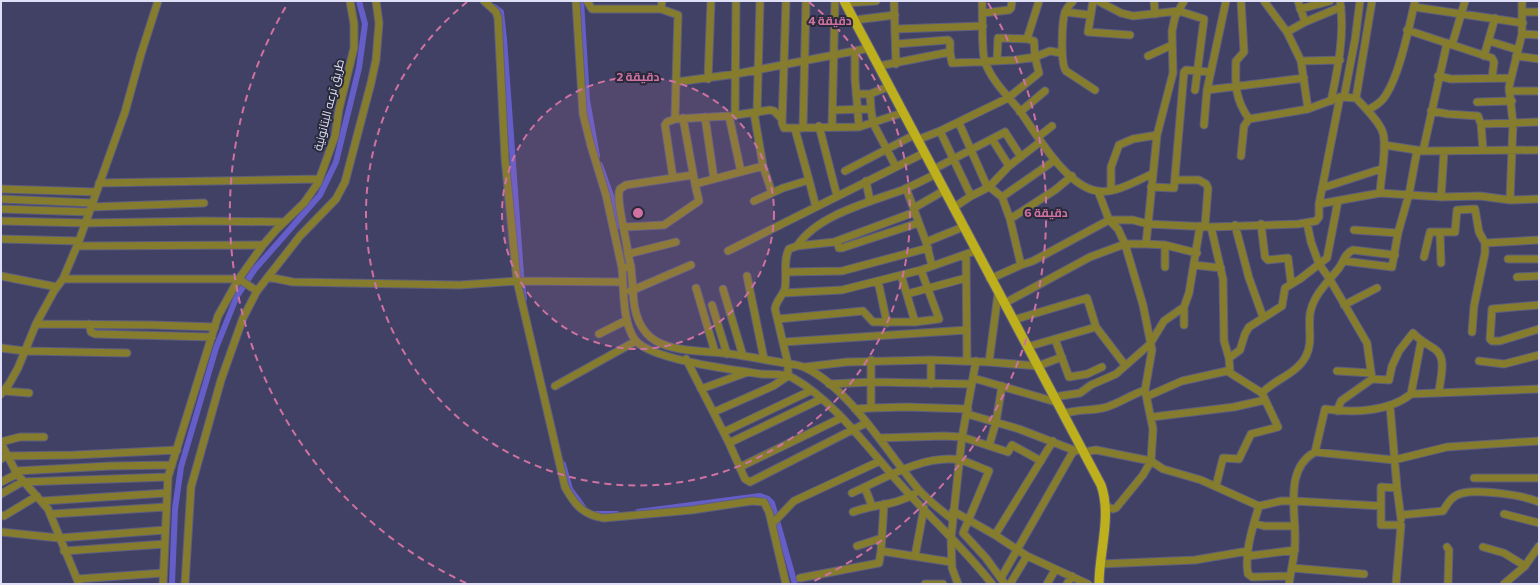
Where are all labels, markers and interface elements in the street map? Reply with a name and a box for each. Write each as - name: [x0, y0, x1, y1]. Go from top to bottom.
- text: 4 دقيقة: [808, 13, 852, 28]
- street label: طريق ترعه البتانونية: [310, 57, 347, 152]
- text: 2 دقيقة: [616, 69, 660, 84]
- text: 6 دقيقة: [1024, 205, 1068, 220]
- centre of rings: [631, 206, 645, 220]

